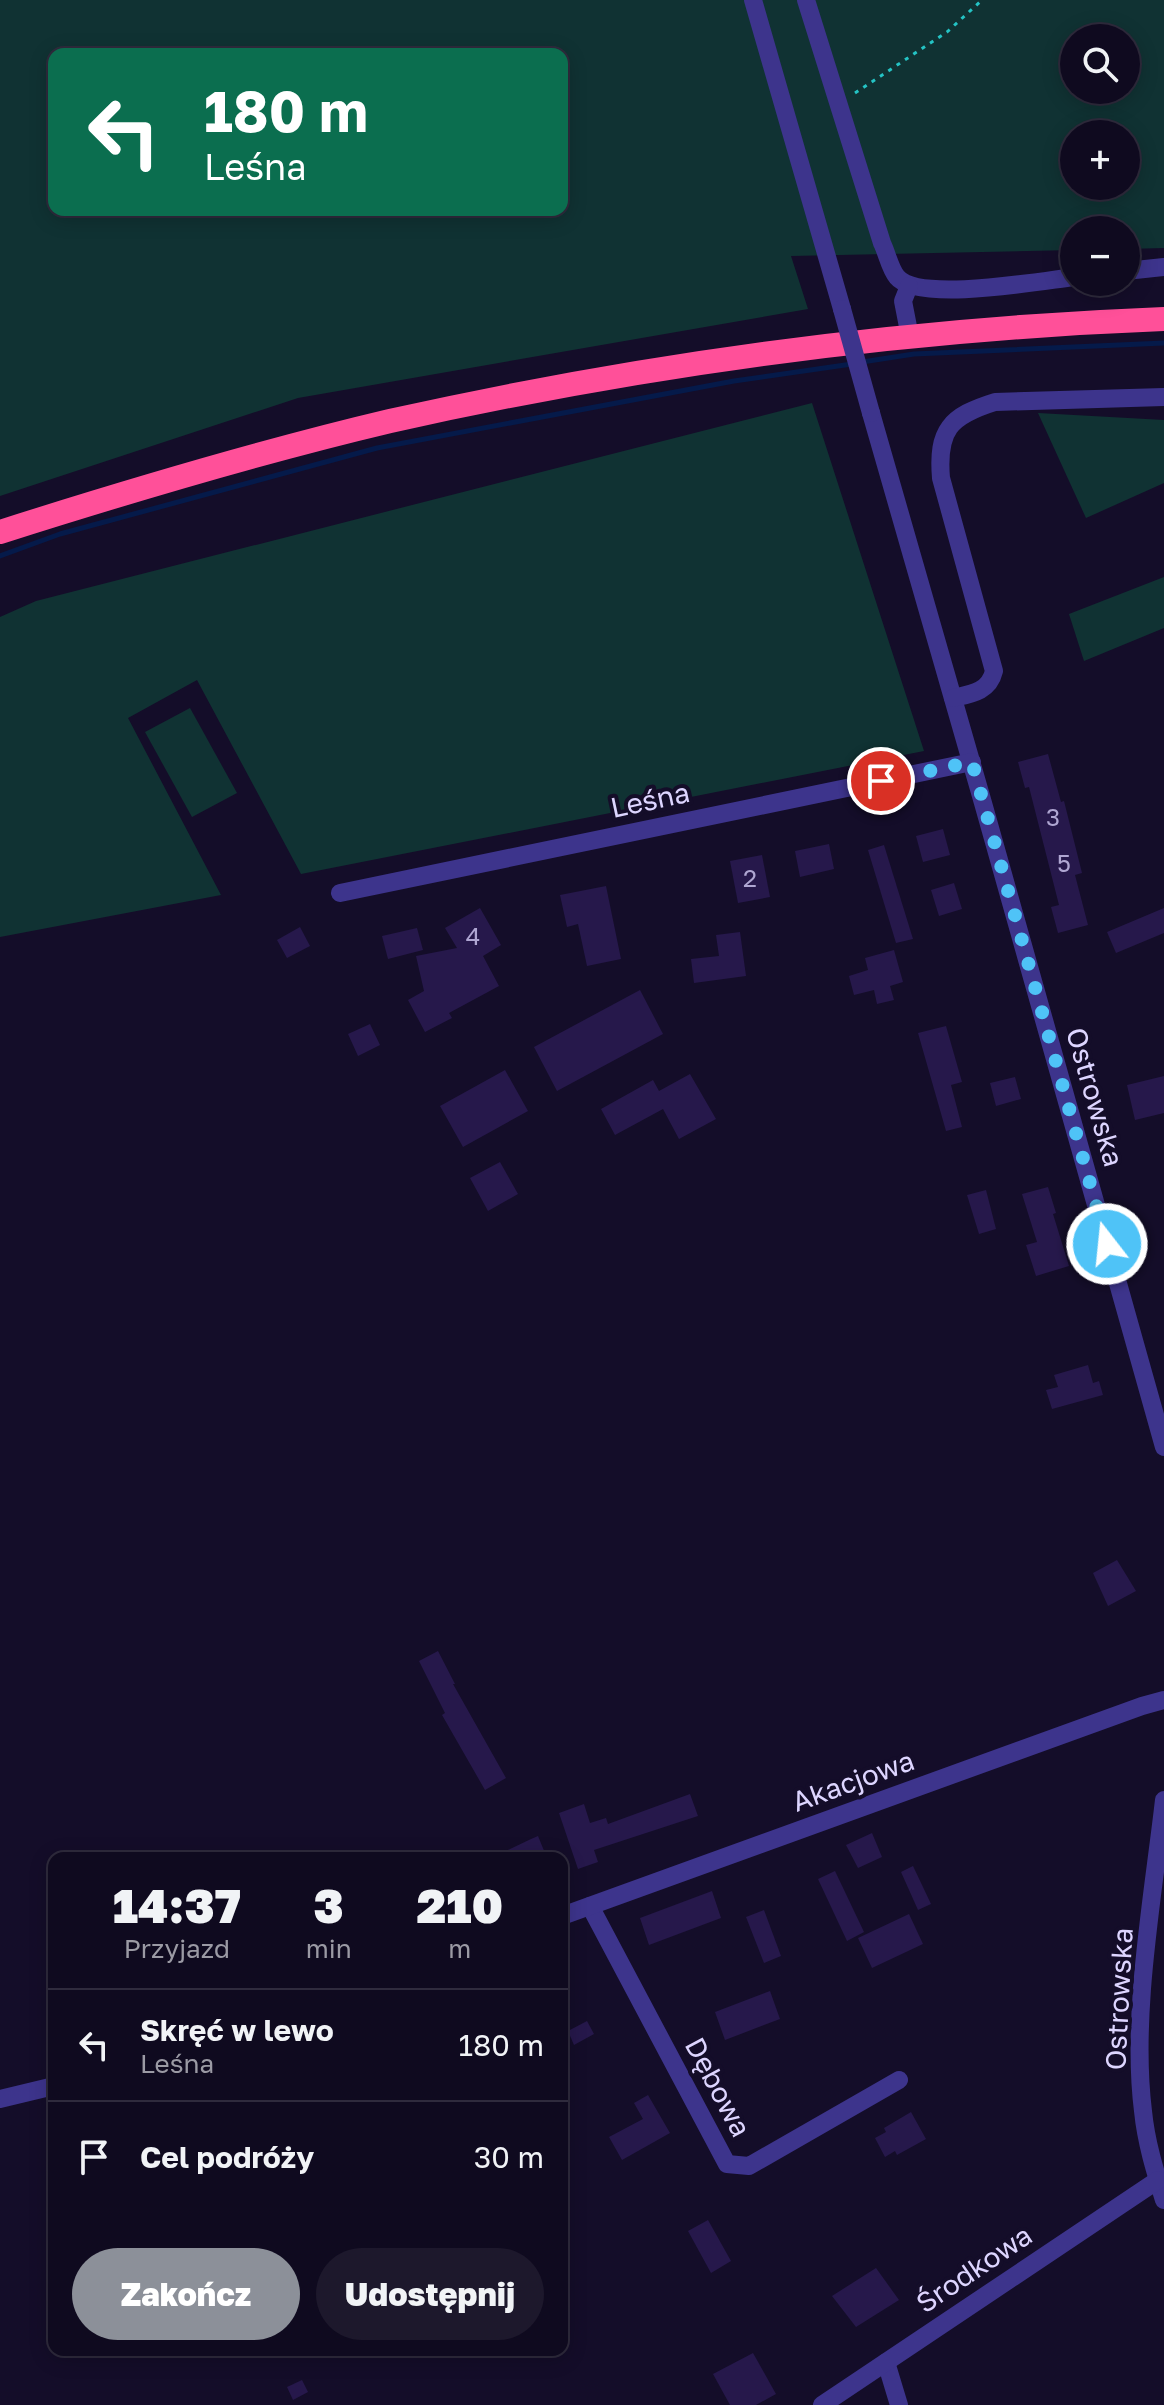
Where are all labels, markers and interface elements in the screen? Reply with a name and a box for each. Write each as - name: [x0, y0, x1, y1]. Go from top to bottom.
- map controls: [1060, 24, 1140, 296]
- button: search: [1060, 24, 1140, 104]
- text: 180 m: [204, 77, 368, 144]
- icon: left: [72, 80, 176, 184]
- button: +: [1060, 120, 1140, 200]
- text: Leśna: [204, 145, 307, 188]
- button: −: [1060, 216, 1140, 296]
- pin: [847, 747, 915, 815]
- icon: arrive: [859, 759, 903, 803]
- street label: Leśna: [607, 775, 692, 824]
- house number: 3: [1046, 802, 1060, 831]
- house number: 5: [1057, 848, 1071, 877]
- house number: 2: [743, 863, 757, 892]
- house number: 4: [466, 921, 480, 950]
- street label: Ostrowska: [1060, 1024, 1131, 1170]
- position arrow: [1065, 1202, 1149, 1286]
- street label: Akacjowa: [787, 1743, 918, 1818]
- text: 14:37: [113, 1876, 241, 1934]
- text: 3: [314, 1876, 344, 1934]
- text: 210: [416, 1876, 503, 1934]
- street label: Ostrowska: [1098, 1927, 1139, 2071]
- text: Przyjazd: [124, 1933, 230, 1964]
- text: min: [306, 1933, 352, 1964]
- text: m: [448, 1933, 471, 1964]
- text: Skręć w lewo: [140, 2012, 334, 2048]
- icon: left: [72, 2023, 116, 2067]
- text: 180 m: [459, 2027, 544, 2063]
- street label: Dębowa: [679, 2032, 758, 2142]
- text: Leśna: [140, 2048, 214, 2079]
- icon: arrive: [72, 2135, 116, 2179]
- text: Cel podróży: [140, 2139, 314, 2175]
- text: 30 m: [474, 2139, 544, 2175]
- street label: Środkowa: [910, 2218, 1038, 2319]
- button: Zakończ: [72, 2248, 300, 2340]
- button: Udostępnij: [316, 2248, 544, 2340]

